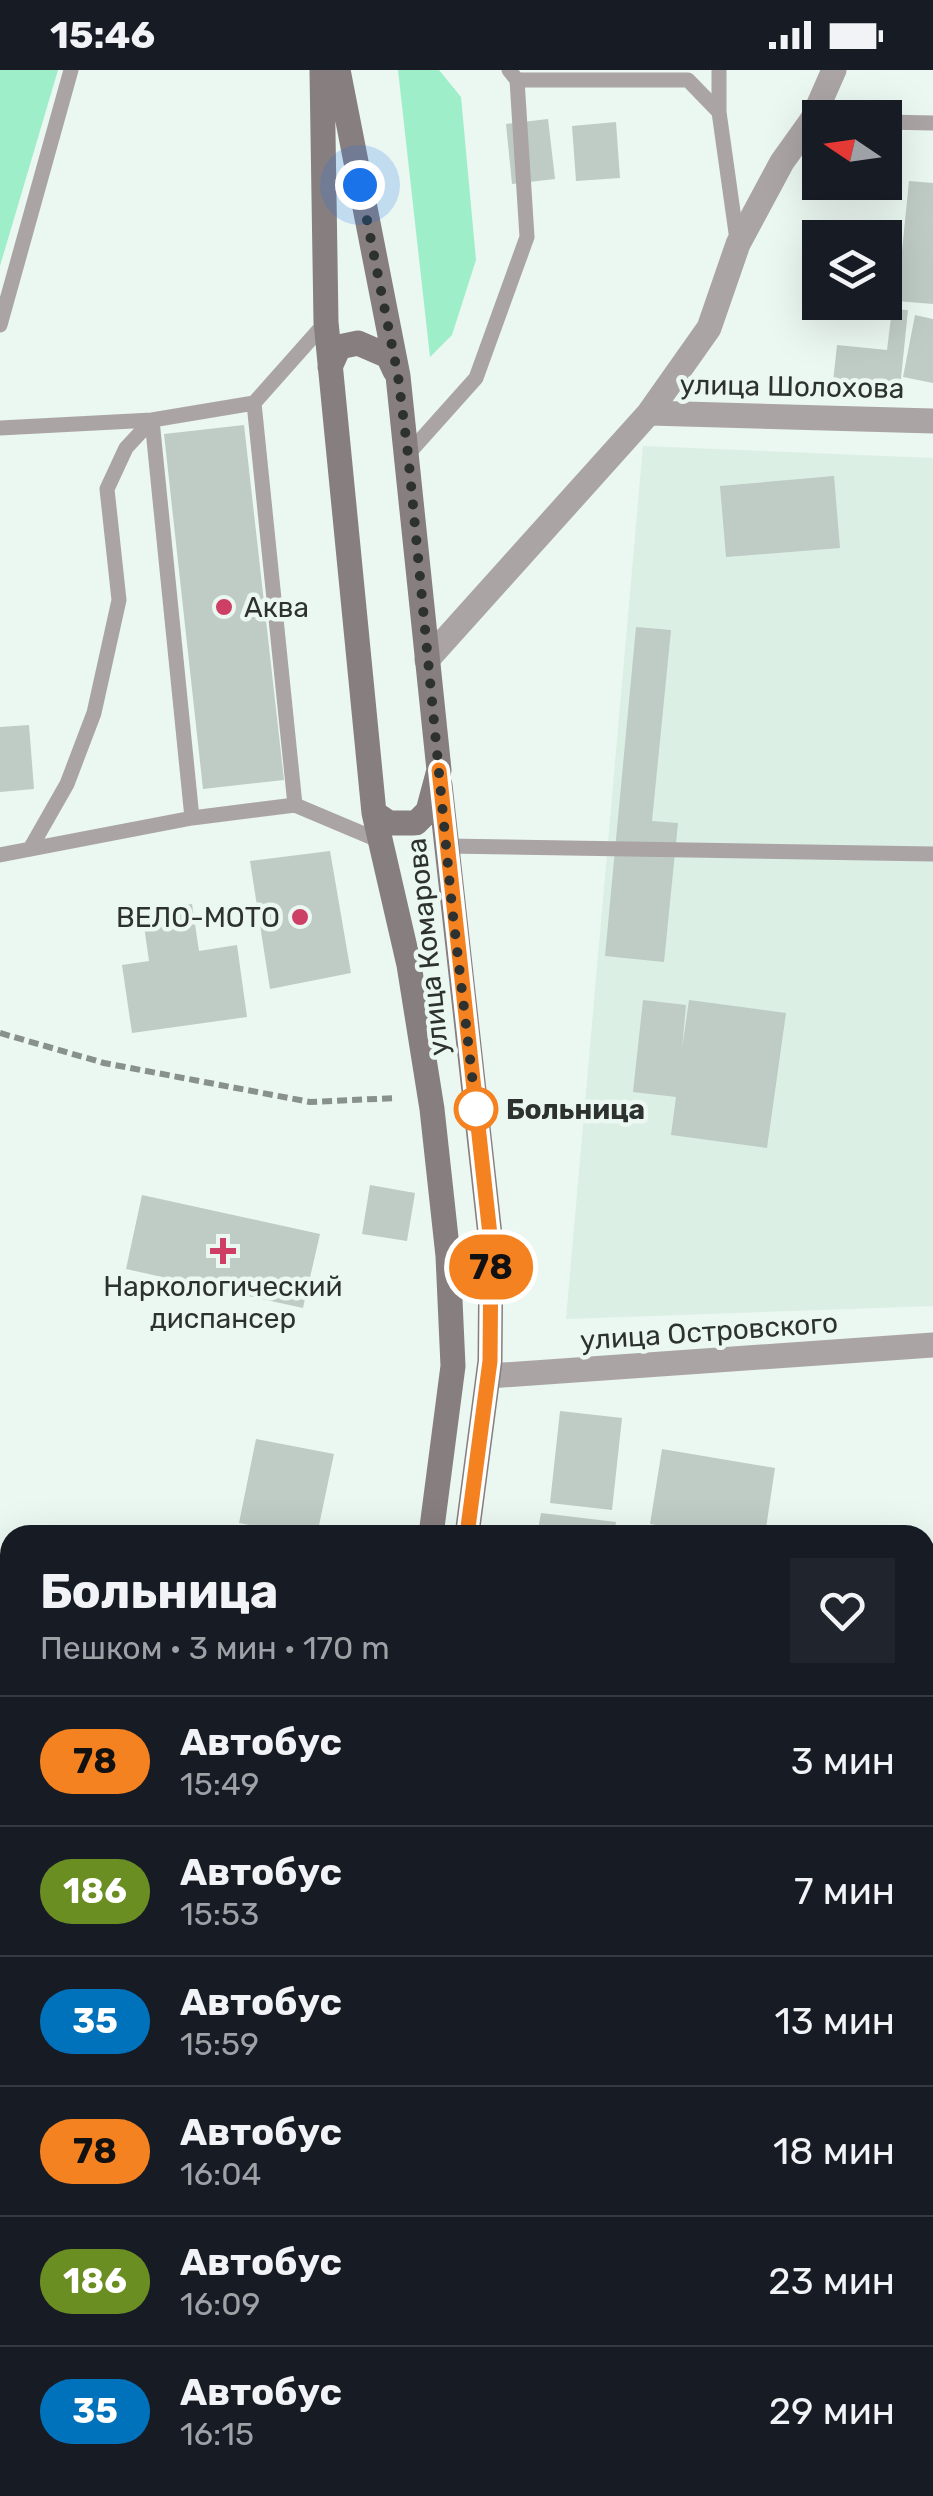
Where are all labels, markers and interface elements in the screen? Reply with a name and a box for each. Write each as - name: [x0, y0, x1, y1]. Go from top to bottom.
- text: 15:46: [50, 12, 155, 58]
- north arrow: [802, 100, 902, 200]
- map controls: [802, 100, 902, 320]
- your location: [335, 160, 385, 210]
- button: layers: [802, 220, 902, 320]
- street label: улица Шолохова: [679, 368, 905, 405]
- place label: Аква: [244, 591, 309, 624]
- marker: Аква: [213, 596, 235, 618]
- street label: улица Комарова: [400, 836, 455, 1058]
- place label: ВЕЛО-МОТО: [116, 901, 280, 934]
- marker: ВЕЛО-МОТО: [289, 906, 311, 928]
- marker: Больница: [455, 1088, 497, 1130]
- place label: Больница: [506, 1093, 645, 1126]
- line badge: 78: [446, 1234, 536, 1300]
- marker: Наркологический диспансер: [210, 1238, 236, 1264]
- text: 78: [469, 1246, 513, 1288]
- place label: Наркологический диспансер: [103, 1270, 343, 1335]
- street label: улица Островского: [579, 1306, 839, 1357]
- button: heart: [790, 1558, 895, 1663]
- text: Больница: [40, 1563, 278, 1620]
- text: Пешком · 3 мин · 170 m: [40, 1629, 390, 1667]
- text: Автобус: [180, 1719, 342, 1765]
- text: 3 мин: [791, 1738, 895, 1784]
- text: 78: [73, 1740, 117, 1782]
- text: 15:49: [180, 1765, 259, 1803]
- text: Автобус: [180, 1849, 342, 1895]
- text: 7 мин: [794, 1868, 895, 1914]
- text: 186: [63, 1870, 127, 1912]
- text: 15:53: [180, 1895, 259, 1933]
- text: Автобус: [180, 1979, 342, 2025]
- text: 13 мин: [774, 1998, 895, 2044]
- text: 35: [72, 2000, 118, 2042]
- text: 15:59: [180, 2025, 259, 2063]
- text: Автобус: [180, 2109, 342, 2155]
- text: 18 мин: [773, 2128, 895, 2174]
- text: 78: [73, 2130, 117, 2172]
- text: 16:04: [180, 2155, 261, 2193]
- text: Автобус: [180, 2239, 342, 2285]
- text: 23 мин: [768, 2258, 895, 2304]
- text: 186: [63, 2260, 127, 2302]
- text: 16:09: [180, 2285, 260, 2323]
- text: Автобус: [180, 2369, 342, 2415]
- text: 29 мин: [769, 2388, 895, 2434]
- text: 35: [72, 2390, 118, 2432]
- text: 16:15: [180, 2415, 254, 2453]

